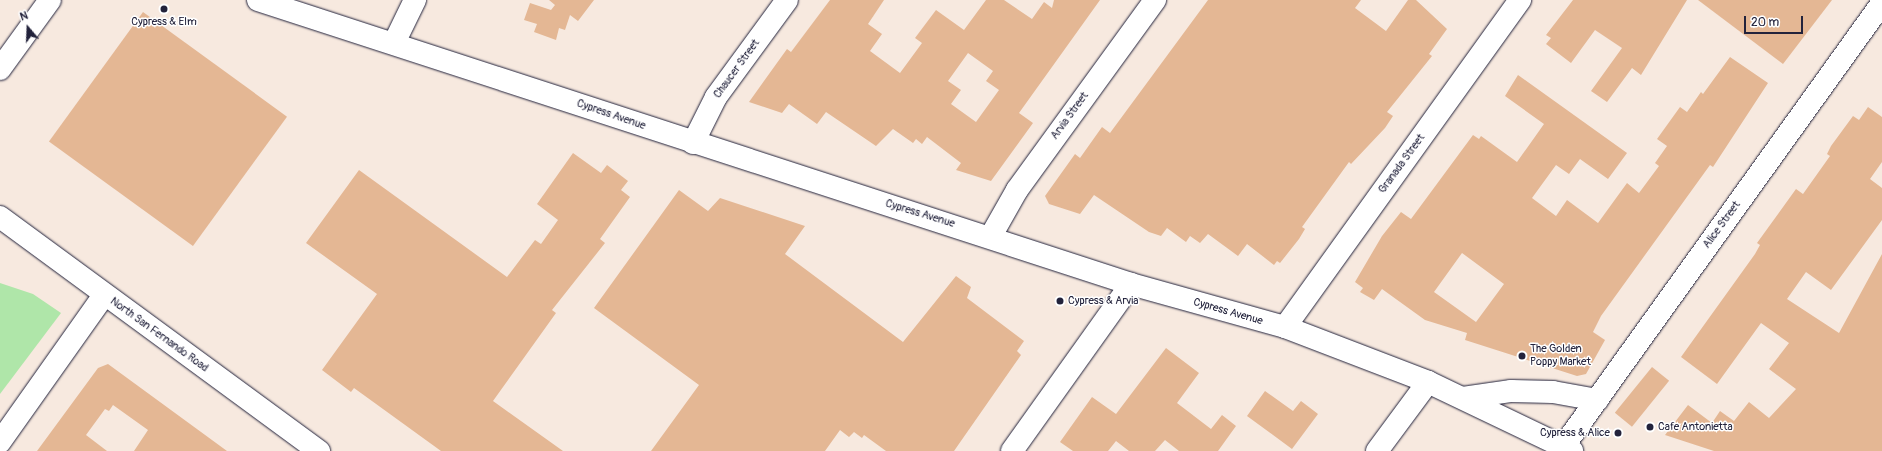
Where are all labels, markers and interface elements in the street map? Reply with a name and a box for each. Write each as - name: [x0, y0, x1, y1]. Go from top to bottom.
- marker: Cypress & Elm: [159, 4, 169, 14]
- north arrow: [8, 8, 48, 48]
- scale bar: [1746, 8, 1805, 34]
- text: N: [18, 9, 30, 24]
- place label: Cypress & Elm: [131, 15, 197, 29]
- text: 20 m: [1751, 15, 1779, 30]
- street label: Chaucer Street: [711, 37, 763, 101]
- street label: Arvia Street: [1048, 90, 1092, 142]
- street label: Cypress Avenue: [575, 97, 647, 133]
- street label: Granada Street: [1376, 132, 1428, 196]
- street label: Cypress Avenue: [884, 197, 956, 231]
- street label: Alice Street: [1701, 199, 1743, 251]
- place label: Cypress & Arvia: [1068, 294, 1138, 308]
- street label: North San Fernando Road: [107, 295, 211, 375]
- marker: Cypress & Arvia: [1055, 296, 1065, 306]
- street label: Cypress Avenue: [1192, 296, 1264, 328]
- place label: The Golden Poppy Market: [1530, 343, 1591, 369]
- marker: The Golden Poppy Market: [1517, 351, 1527, 361]
- place label: Cafe Antonietta: [1658, 420, 1733, 434]
- marker: Cafe Antonietta: [1645, 422, 1655, 432]
- place label: Cypress & Alice: [1540, 426, 1610, 440]
- marker: Cypress & Alice: [1613, 428, 1623, 438]

